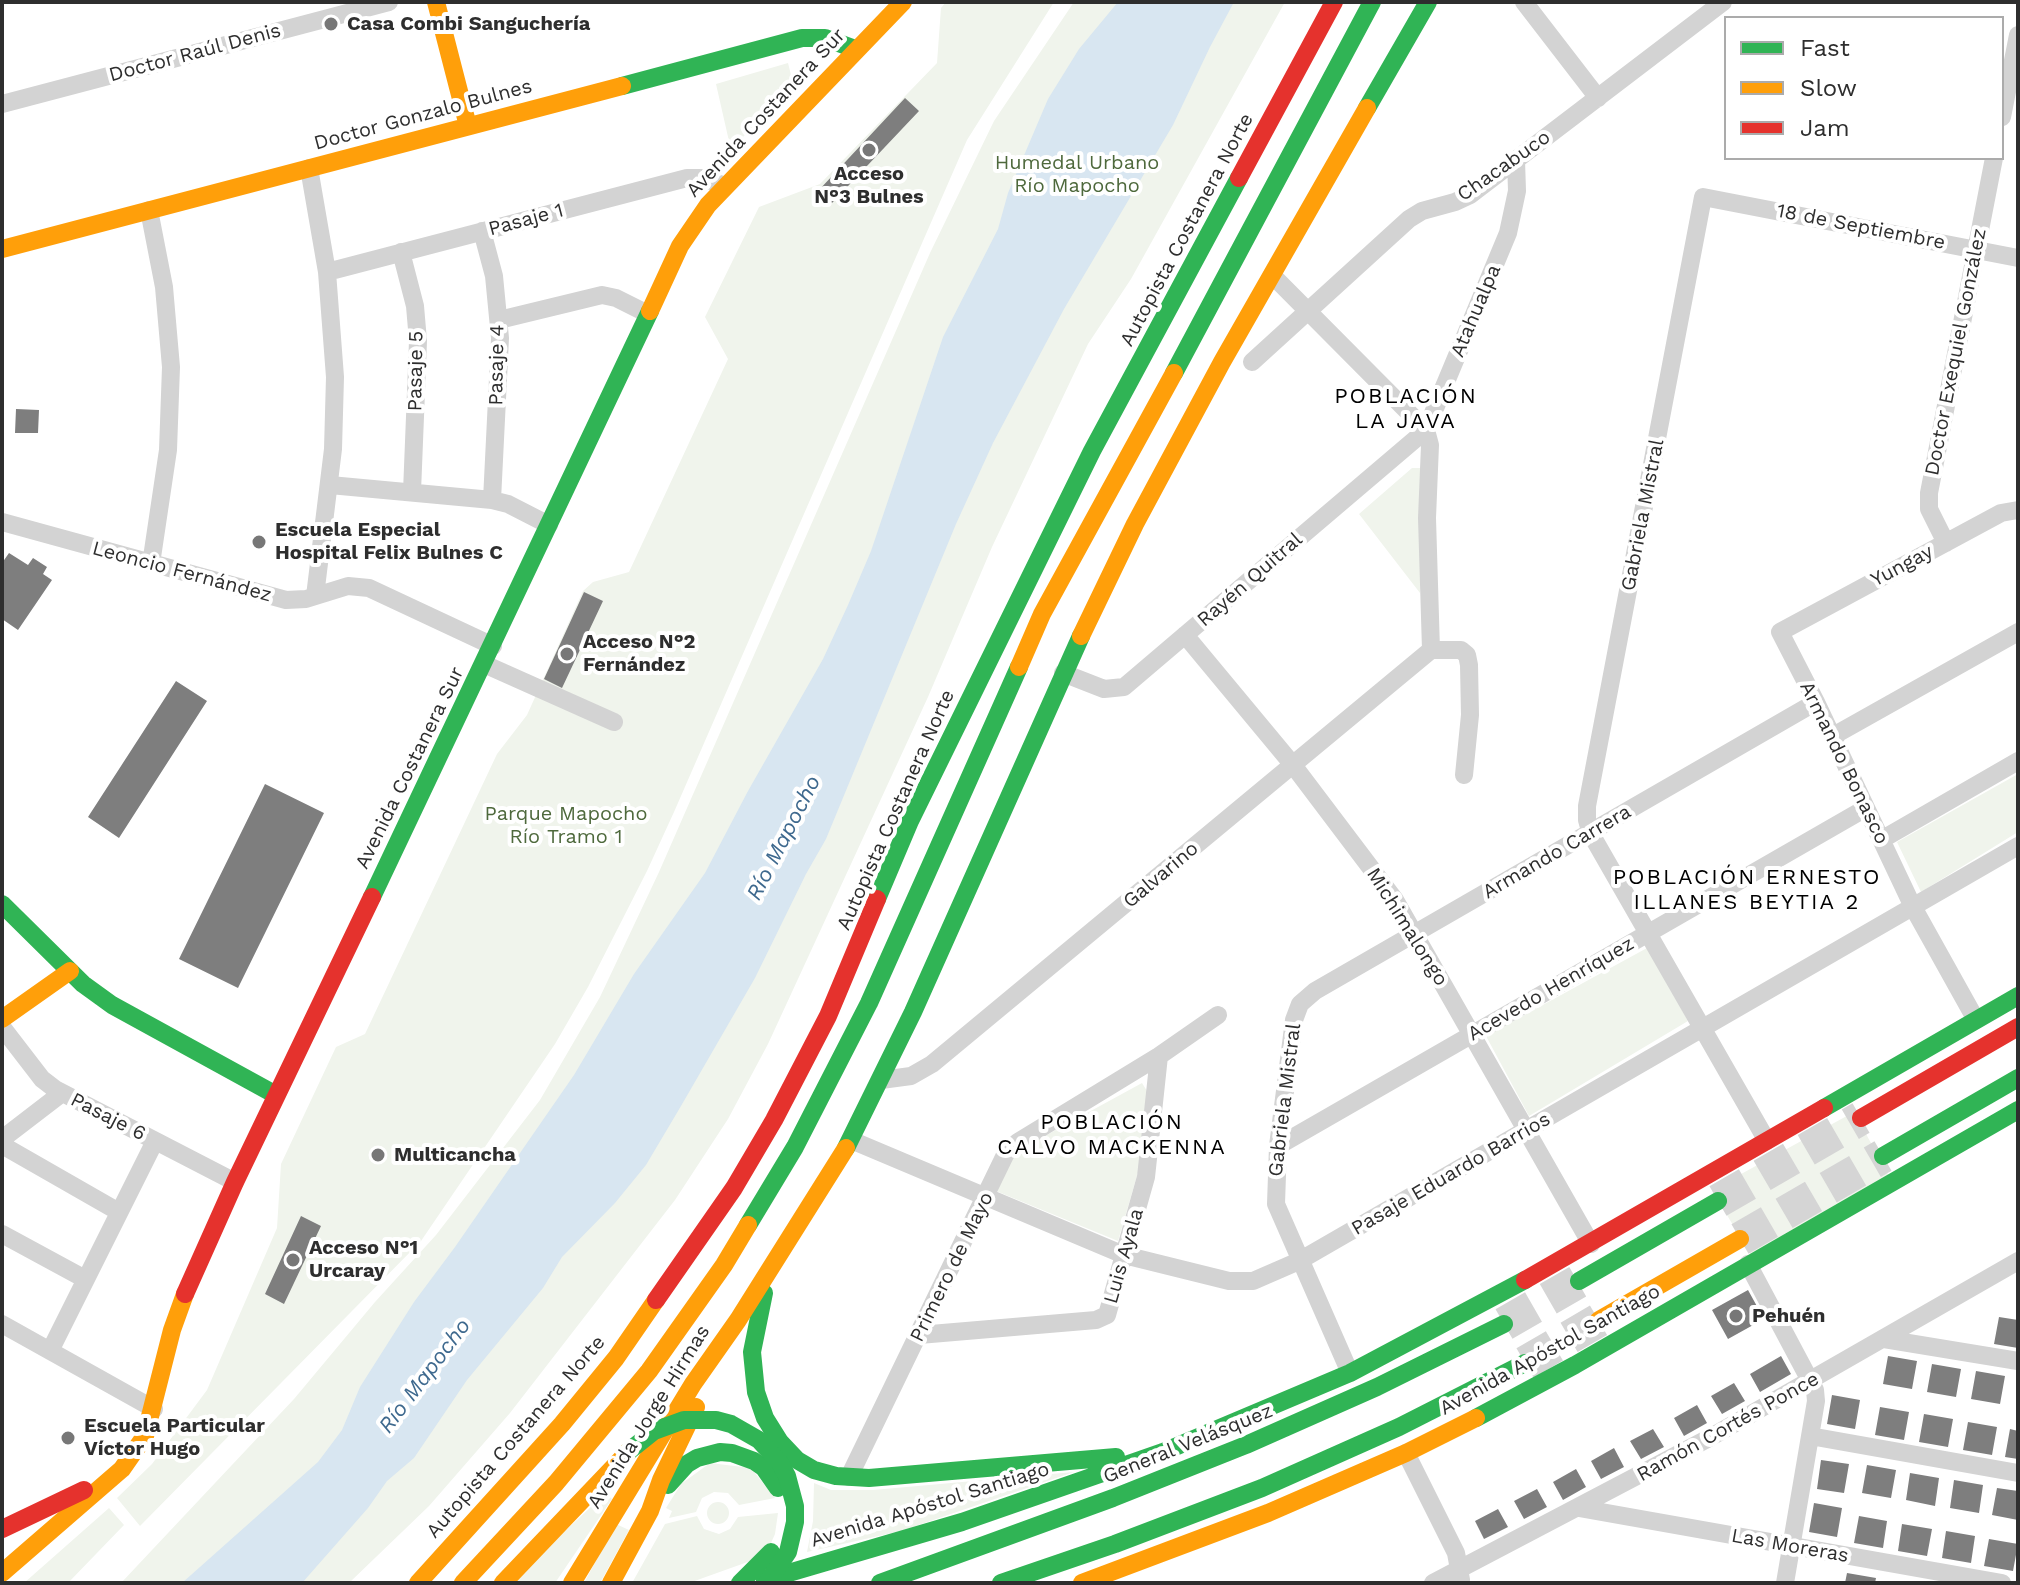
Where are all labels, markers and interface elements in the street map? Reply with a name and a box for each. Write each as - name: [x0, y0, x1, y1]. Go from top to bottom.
- place label: Casa Combi Sanguchería: [347, 12, 590, 36]
- marker: Casa Combi Sanguchería: [322, 15, 340, 33]
- legend: [1724, 16, 2004, 160]
- street label: Doctor Raúl Denis: [106, 18, 284, 88]
- street label: Avenida Costanera Sur: [682, 24, 850, 202]
- text: Fast: [1800, 34, 1850, 62]
- street label: Doctor Gonzalo Bulnes: [311, 74, 535, 156]
- text: Slow: [1800, 74, 1857, 102]
- street label: Autopista Costanera Norte: [1115, 109, 1259, 351]
- text: Jam: [1800, 114, 1850, 142]
- street label: Chacabuco: [1453, 125, 1555, 207]
- marker: Acceso N°3 Bulnes: [860, 141, 878, 159]
- park label: Humedal Urbano Río Mapocho: [995, 151, 1159, 198]
- place label: Acceso N°3 Bulnes: [814, 162, 924, 209]
- street label: Pasaje 1: [486, 198, 566, 242]
- street label: 18 de Septiembre: [1775, 199, 1947, 255]
- street label: Doctor Exequiel González: [1920, 226, 1992, 478]
- street label: Atahualpa: [1446, 261, 1506, 361]
- street label: Pasaje 4: [484, 324, 510, 406]
- street label: Pasaje 5: [403, 330, 429, 412]
- district label: POBLACIÓN LA JAVA: [1334, 384, 1478, 436]
- street label: Gabriela Mistral: [1617, 437, 1669, 593]
- place label: Escuela Especial Hospital Felix Bulnes C: [275, 518, 503, 565]
- street label: Rayén Quitral: [1193, 528, 1307, 632]
- marker: Escuela Especial Hospital Felix Bulnes C: [250, 533, 268, 551]
- street label: Leoncio Fernández: [90, 537, 274, 607]
- street label: Yungay: [1867, 540, 1937, 592]
- place label: Acceso N°2 Fernández: [583, 630, 695, 677]
- marker: Acceso N°2 Fernández: [558, 645, 576, 663]
- street label: Avenida Costanera Sur: [351, 663, 469, 873]
- street label: Armando Bonasco: [1794, 678, 1894, 848]
- street label: Autopista Costanera Norte: [832, 686, 960, 934]
- water label: Río Mapocho: [741, 771, 827, 905]
- street label: Armando Carrera: [1479, 800, 1635, 904]
- park label: Parque Mapocho Río Tramo 1: [485, 802, 647, 849]
- street label: Galvarino: [1118, 837, 1204, 913]
- street label: Michimalongo: [1361, 863, 1453, 991]
- district label: POBLACIÓN ERNESTO ILLANES BEYTIA 2: [1613, 865, 1881, 916]
- street label: Acevedo Henríquez: [1464, 932, 1638, 1046]
- street label: Gabriela Mistral: [1264, 1022, 1306, 1178]
- street label: Pasaje 6: [66, 1088, 150, 1146]
- street label: Pasaje Eduardo Barrios: [1347, 1107, 1555, 1241]
- district label: POBLACIÓN CALVO MACKENNA: [997, 1110, 1227, 1162]
- place label: Multicancha: [394, 1143, 516, 1167]
- marker: Multicancha: [369, 1146, 387, 1164]
- street label: Primero de Mayo: [905, 1188, 999, 1346]
- street label: Luis Ayala: [1099, 1206, 1149, 1306]
- place label: Acceso N°1 Urcaray: [309, 1236, 418, 1283]
- marker: Acceso N°1 Urcaray: [284, 1251, 302, 1269]
- street label: Avenida Apóstol Santiago: [1436, 1279, 1664, 1421]
- place label: Pehuén: [1752, 1304, 1825, 1328]
- marker: Pehuén: [1727, 1307, 1745, 1325]
- water label: Río Mapocho: [373, 1314, 477, 1438]
- street label: Avenida Jorge Hirmas: [583, 1321, 715, 1513]
- street label: Autopista Costanera Norte: [421, 1331, 611, 1543]
- street label: Ramón Cortés Ponce: [1633, 1367, 1823, 1487]
- street label: General Velásquez: [1100, 1399, 1276, 1489]
- place label: Escuela Particular Víctor Hugo: [84, 1414, 265, 1461]
- marker: Escuela Particular Víctor Hugo: [59, 1429, 77, 1447]
- street label: Avenida Apóstol Santiago: [808, 1457, 1052, 1553]
- street label: Las Moreras: [1729, 1524, 1851, 1568]

